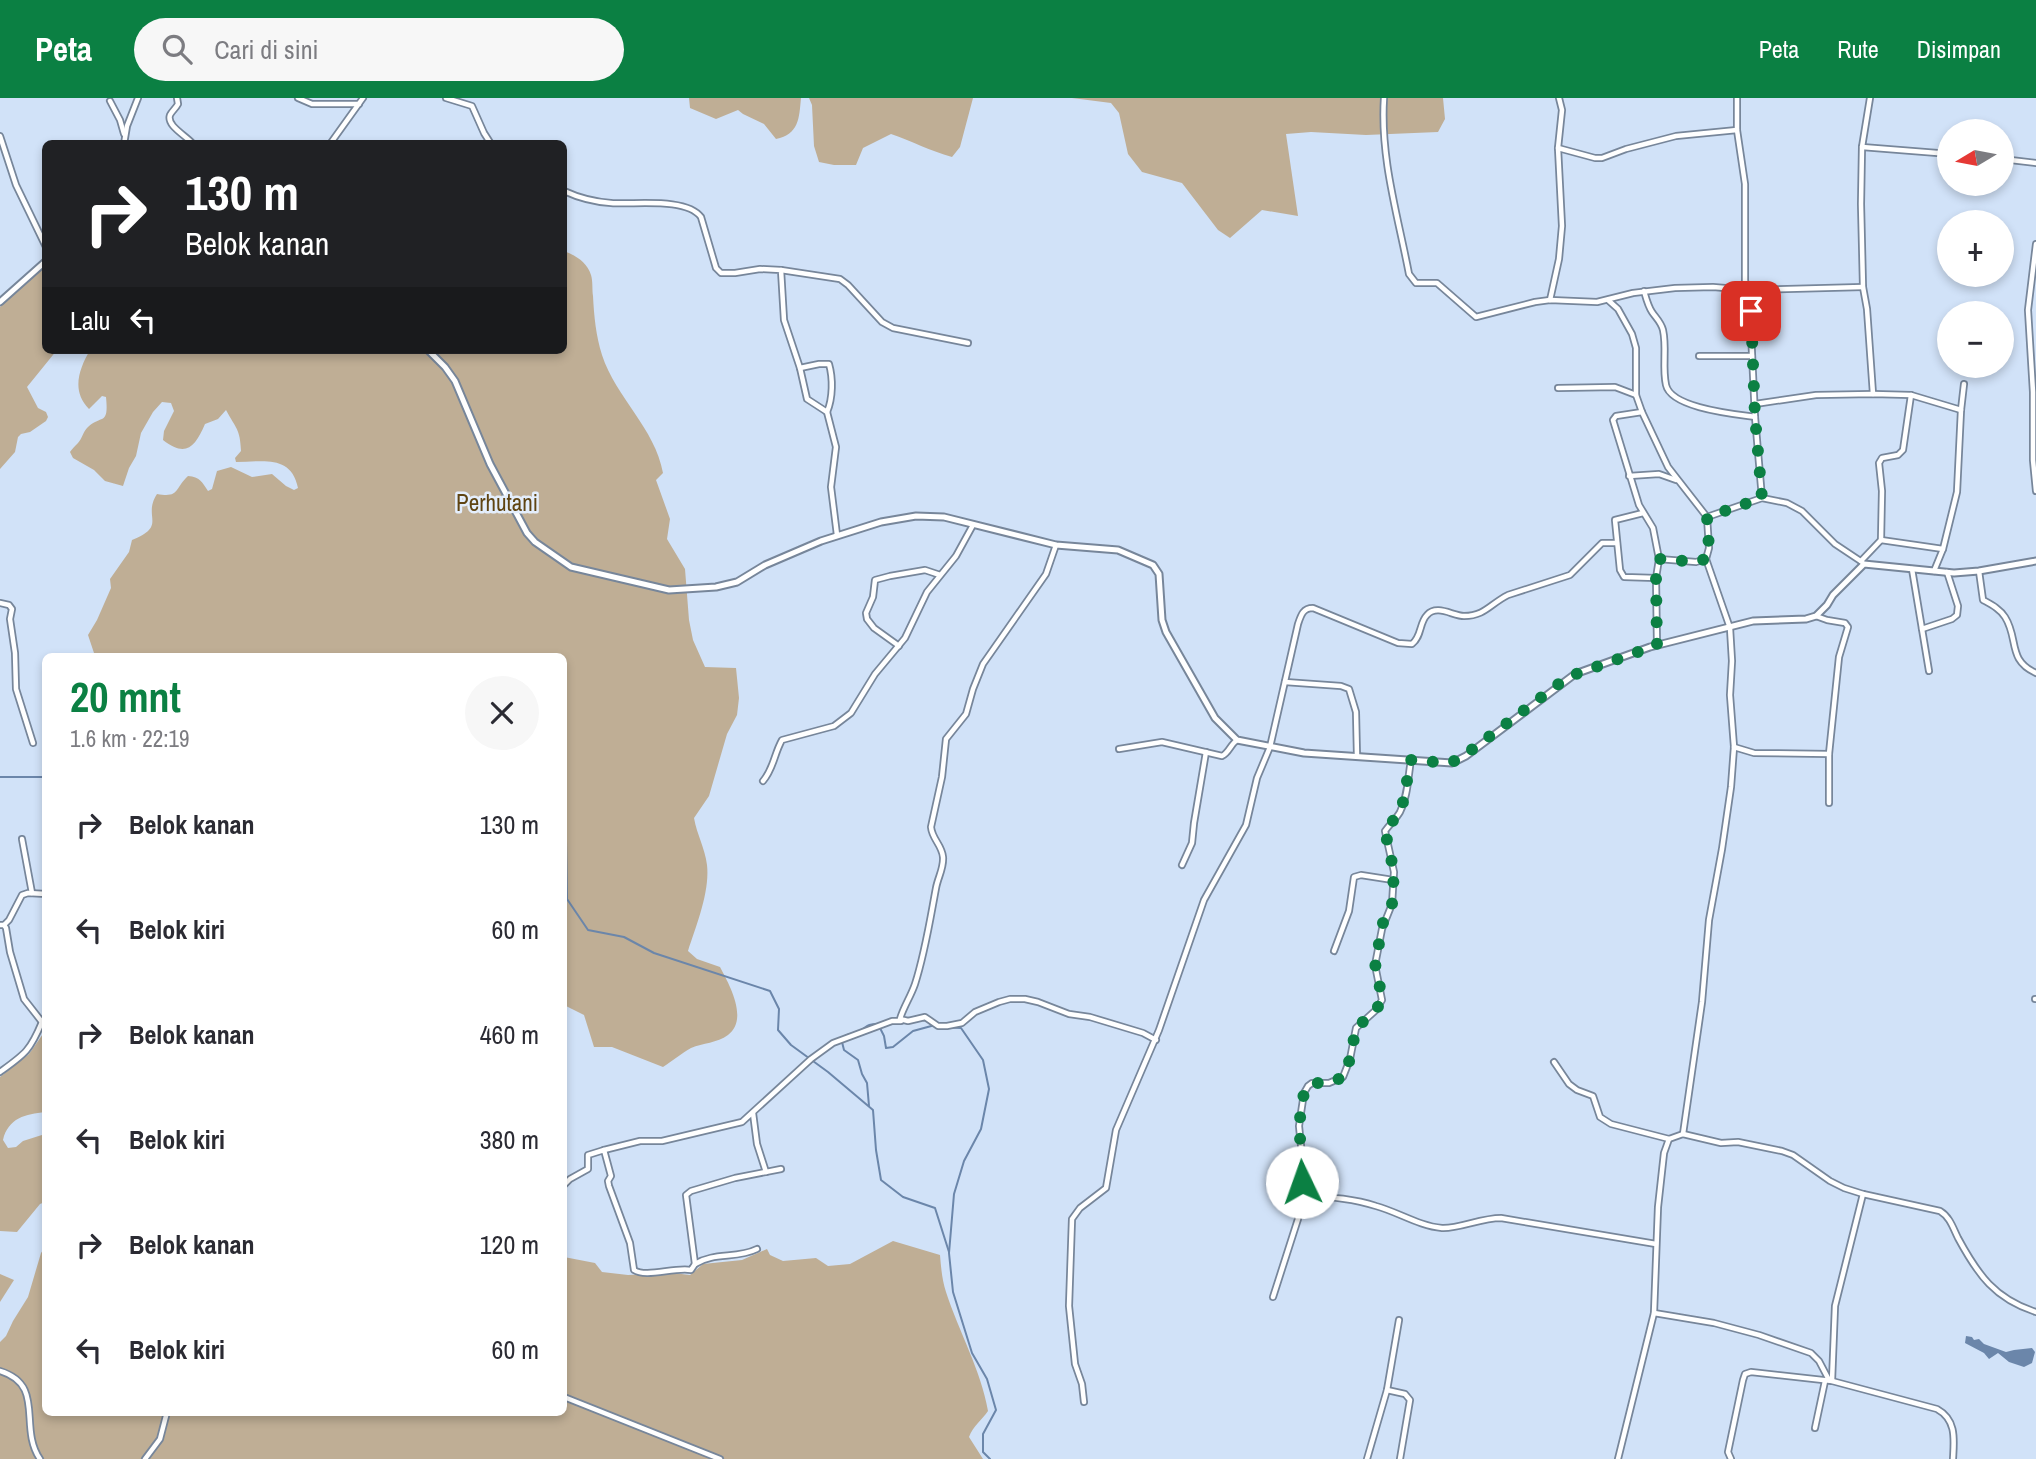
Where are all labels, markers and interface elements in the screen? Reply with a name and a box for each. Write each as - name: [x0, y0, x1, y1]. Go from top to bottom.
- search box: [134, 18, 624, 81]
- text: Peta: [35, 27, 92, 71]
- icon: search: [158, 30, 196, 68]
- text: Cari di sini: [214, 32, 318, 67]
- text: Peta: [1759, 33, 1799, 65]
- text: Rute: [1837, 33, 1879, 65]
- text: Disimpan: [1917, 33, 2001, 65]
- north arrow: [1937, 119, 2014, 196]
- map controls: [1937, 119, 2014, 378]
- text: 130 m: [185, 159, 299, 225]
- icon: right: [70, 168, 161, 259]
- button: +: [1937, 210, 2014, 287]
- text: Belok kanan: [185, 222, 329, 265]
- pin: [1721, 281, 1781, 341]
- icon: arrive: [1732, 292, 1770, 330]
- icon: left: [124, 301, 162, 339]
- button: −: [1937, 301, 2014, 378]
- text: Lalu: [70, 303, 110, 338]
- park label: Perhutani: [456, 487, 538, 518]
- text: 20 mnt: [70, 669, 181, 725]
- button: close: [465, 676, 539, 750]
- text: 1.6 km · 22:19: [70, 723, 190, 754]
- icon: right: [70, 806, 108, 844]
- text: Belok kanan: [129, 807, 255, 842]
- text: 130 m: [480, 807, 539, 842]
- icon: left: [70, 911, 108, 949]
- text: Belok kiri: [129, 912, 225, 947]
- text: 60 m: [492, 912, 539, 947]
- icon: right: [70, 1016, 108, 1054]
- text: Belok kanan: [129, 1017, 255, 1052]
- text: 460 m: [480, 1017, 539, 1052]
- icon: left: [70, 1121, 108, 1159]
- text: Belok kiri: [129, 1122, 225, 1157]
- text: 380 m: [480, 1122, 539, 1157]
- position arrow: [1265, 1145, 1339, 1219]
- icon: right: [70, 1226, 108, 1264]
- text: Belok kanan: [129, 1227, 255, 1262]
- text: 120 m: [480, 1227, 539, 1262]
- icon: left: [70, 1331, 108, 1369]
- text: Belok kiri: [129, 1332, 225, 1367]
- text: 60 m: [492, 1332, 539, 1367]

